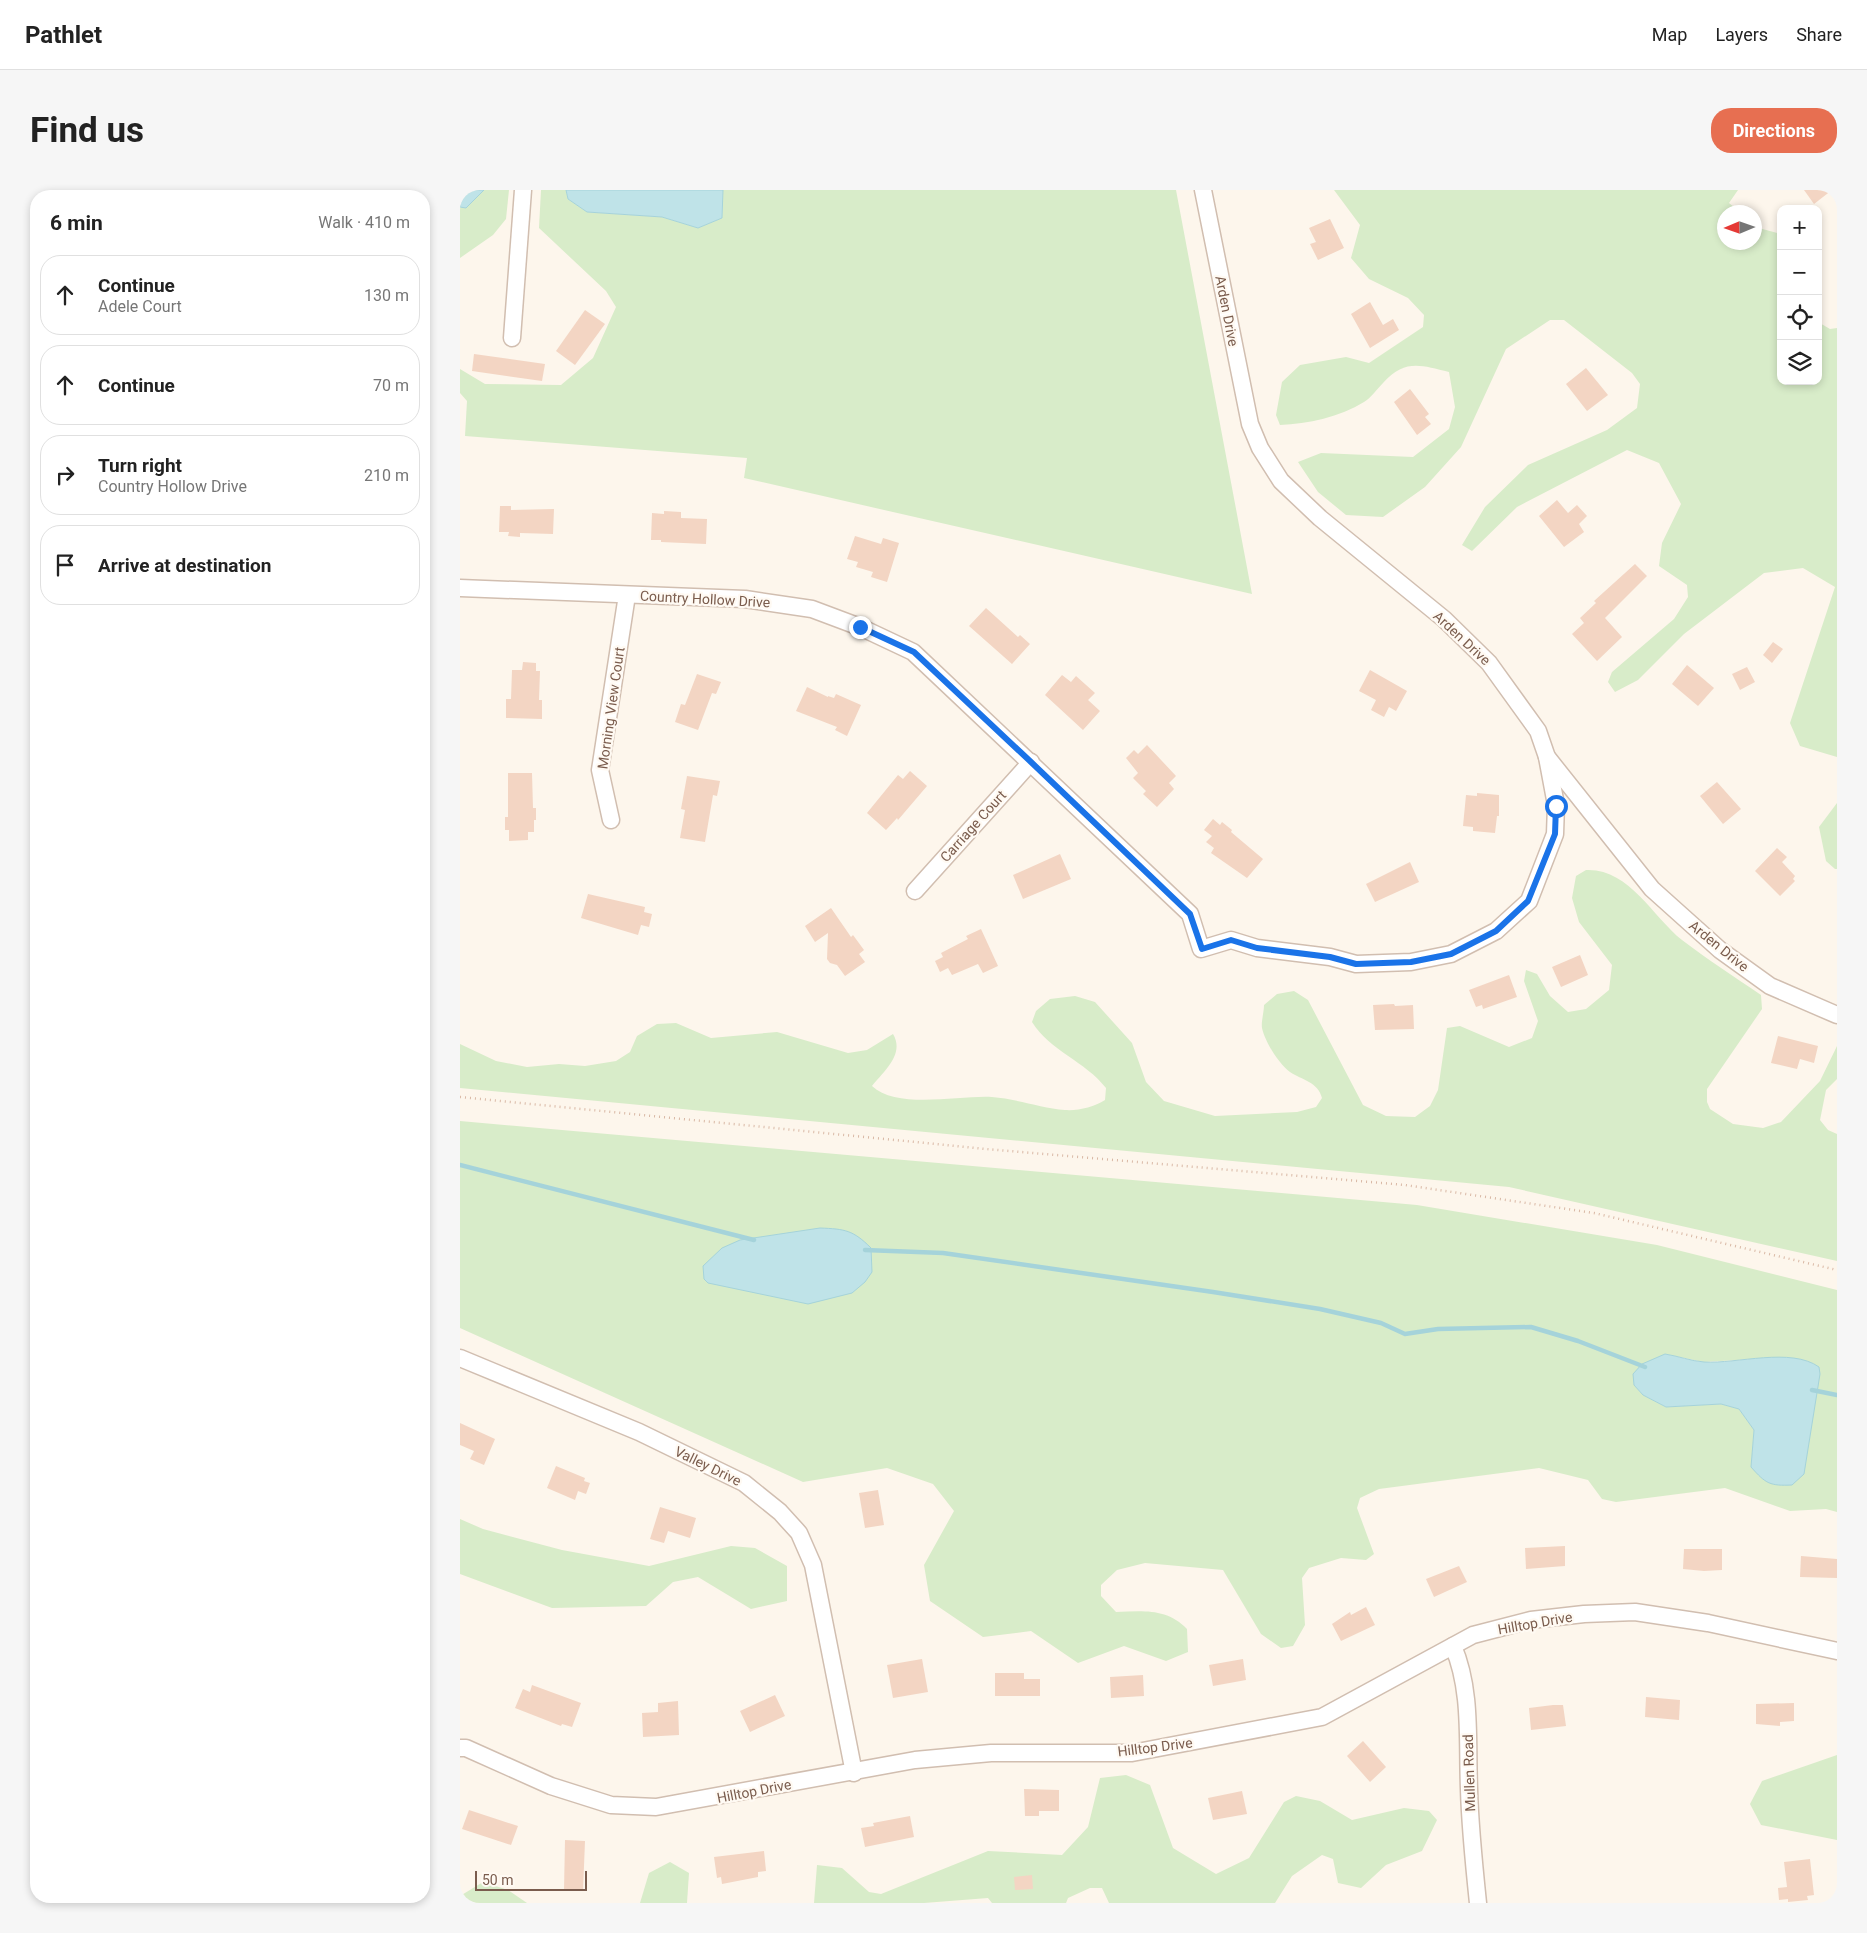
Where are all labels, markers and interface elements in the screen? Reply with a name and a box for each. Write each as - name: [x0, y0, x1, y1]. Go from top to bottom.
- text: Pathlet: [25, 21, 102, 49]
- text: Map: [1652, 24, 1687, 45]
- text: Layers: [1715, 24, 1768, 45]
- text: Share: [1796, 24, 1842, 45]
- button: Directions: [1711, 108, 1837, 153]
- text: Find us: [30, 110, 144, 151]
- north arrow: [1717, 205, 1762, 250]
- map controls: [1777, 205, 1822, 385]
- button: +: [1777, 205, 1822, 250]
- text: 6 min: [50, 211, 103, 235]
- text: Walk · 410 m: [318, 213, 410, 232]
- button: −: [1777, 250, 1822, 295]
- text: Continue: [98, 274, 175, 297]
- street label: Arden Drive: [1212, 274, 1242, 348]
- icon: ahead: [51, 281, 79, 309]
- text: 130 m: [364, 286, 409, 305]
- button: locate: [1777, 295, 1822, 340]
- text: Adele Court: [98, 297, 182, 316]
- button: layers: [1777, 340, 1822, 385]
- icon: ahead: [51, 371, 79, 399]
- text: Continue: [98, 374, 175, 397]
- text: 70 m: [373, 376, 409, 395]
- text: Turn right: [98, 454, 182, 477]
- icon: right: [51, 461, 79, 489]
- text: 210 m: [364, 466, 409, 485]
- text: Country Hollow Drive: [98, 477, 247, 496]
- icon: arrive: [51, 551, 79, 579]
- text: Arrive at destination: [98, 554, 271, 577]
- street label: Country Hollow Drive: [640, 588, 770, 610]
- street label: Arden Drive: [1430, 608, 1494, 668]
- route end: [849, 616, 872, 639]
- street label: Morning View Court: [594, 645, 628, 770]
- street label: Carriage Court: [937, 787, 1009, 865]
- route start: [1545, 795, 1568, 818]
- street label: Arden Drive: [1686, 917, 1752, 975]
- street label: Valley Drive: [672, 1443, 744, 1489]
- street label: Hilltop Drive: [1496, 1609, 1574, 1637]
- street label: Hilltop Drive: [1117, 1734, 1193, 1760]
- street label: Mullen Road: [1460, 1734, 1478, 1812]
- street label: Hilltop Drive: [715, 1776, 793, 1806]
- scale bar: [475, 1868, 588, 1891]
- text: 50 m: [482, 1872, 514, 1888]

